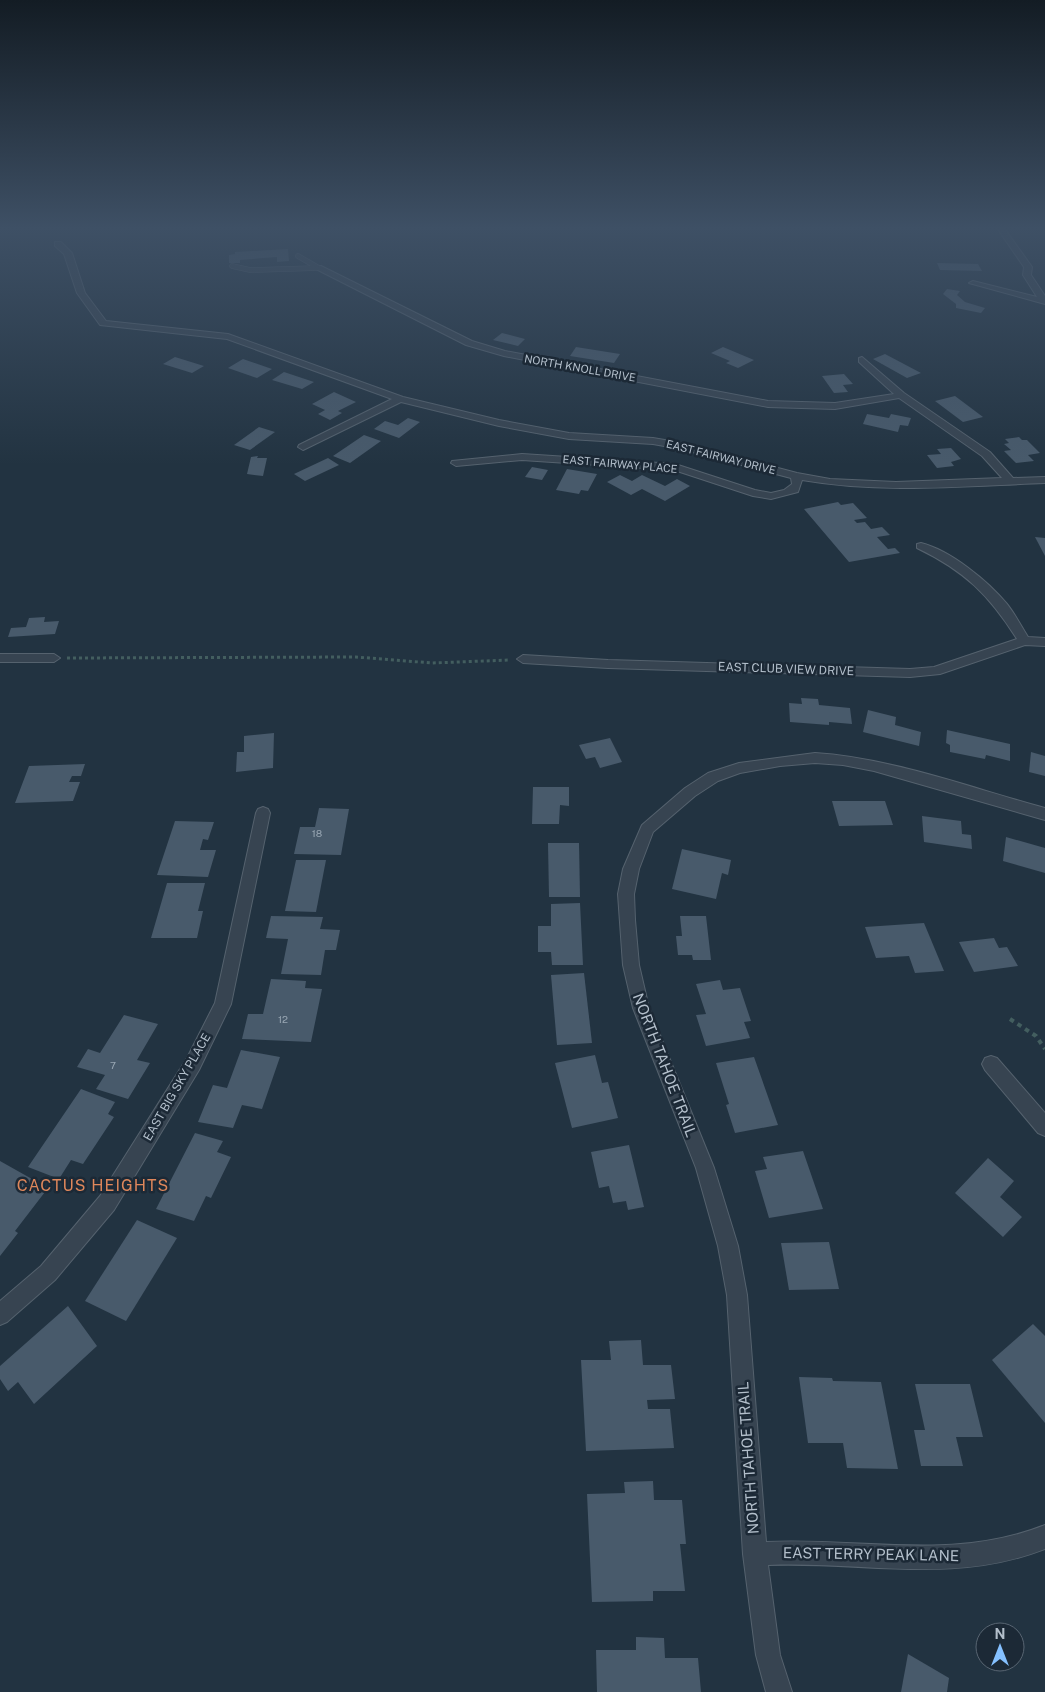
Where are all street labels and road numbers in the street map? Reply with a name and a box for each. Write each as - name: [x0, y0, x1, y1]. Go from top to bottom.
- street label: NORTH KNOLL DRIVE: [523, 352, 637, 384]
- street label: EAST FAIRWAY DRIVE: [665, 438, 777, 476]
- street label: EAST FAIRWAY PLACE: [562, 453, 678, 475]
- street label: EAST CLUB VIEW DRIVE: [718, 660, 854, 678]
- street label: NORTH TAHOE TRAIL: [630, 991, 700, 1139]
- street label: EAST BIG SKY PLACE: [141, 1031, 213, 1143]
- street label: NORTH TAHOE TRAIL: [734, 1381, 762, 1535]
- street label: EAST TERRY PEAK LANE: [783, 1544, 959, 1564]

